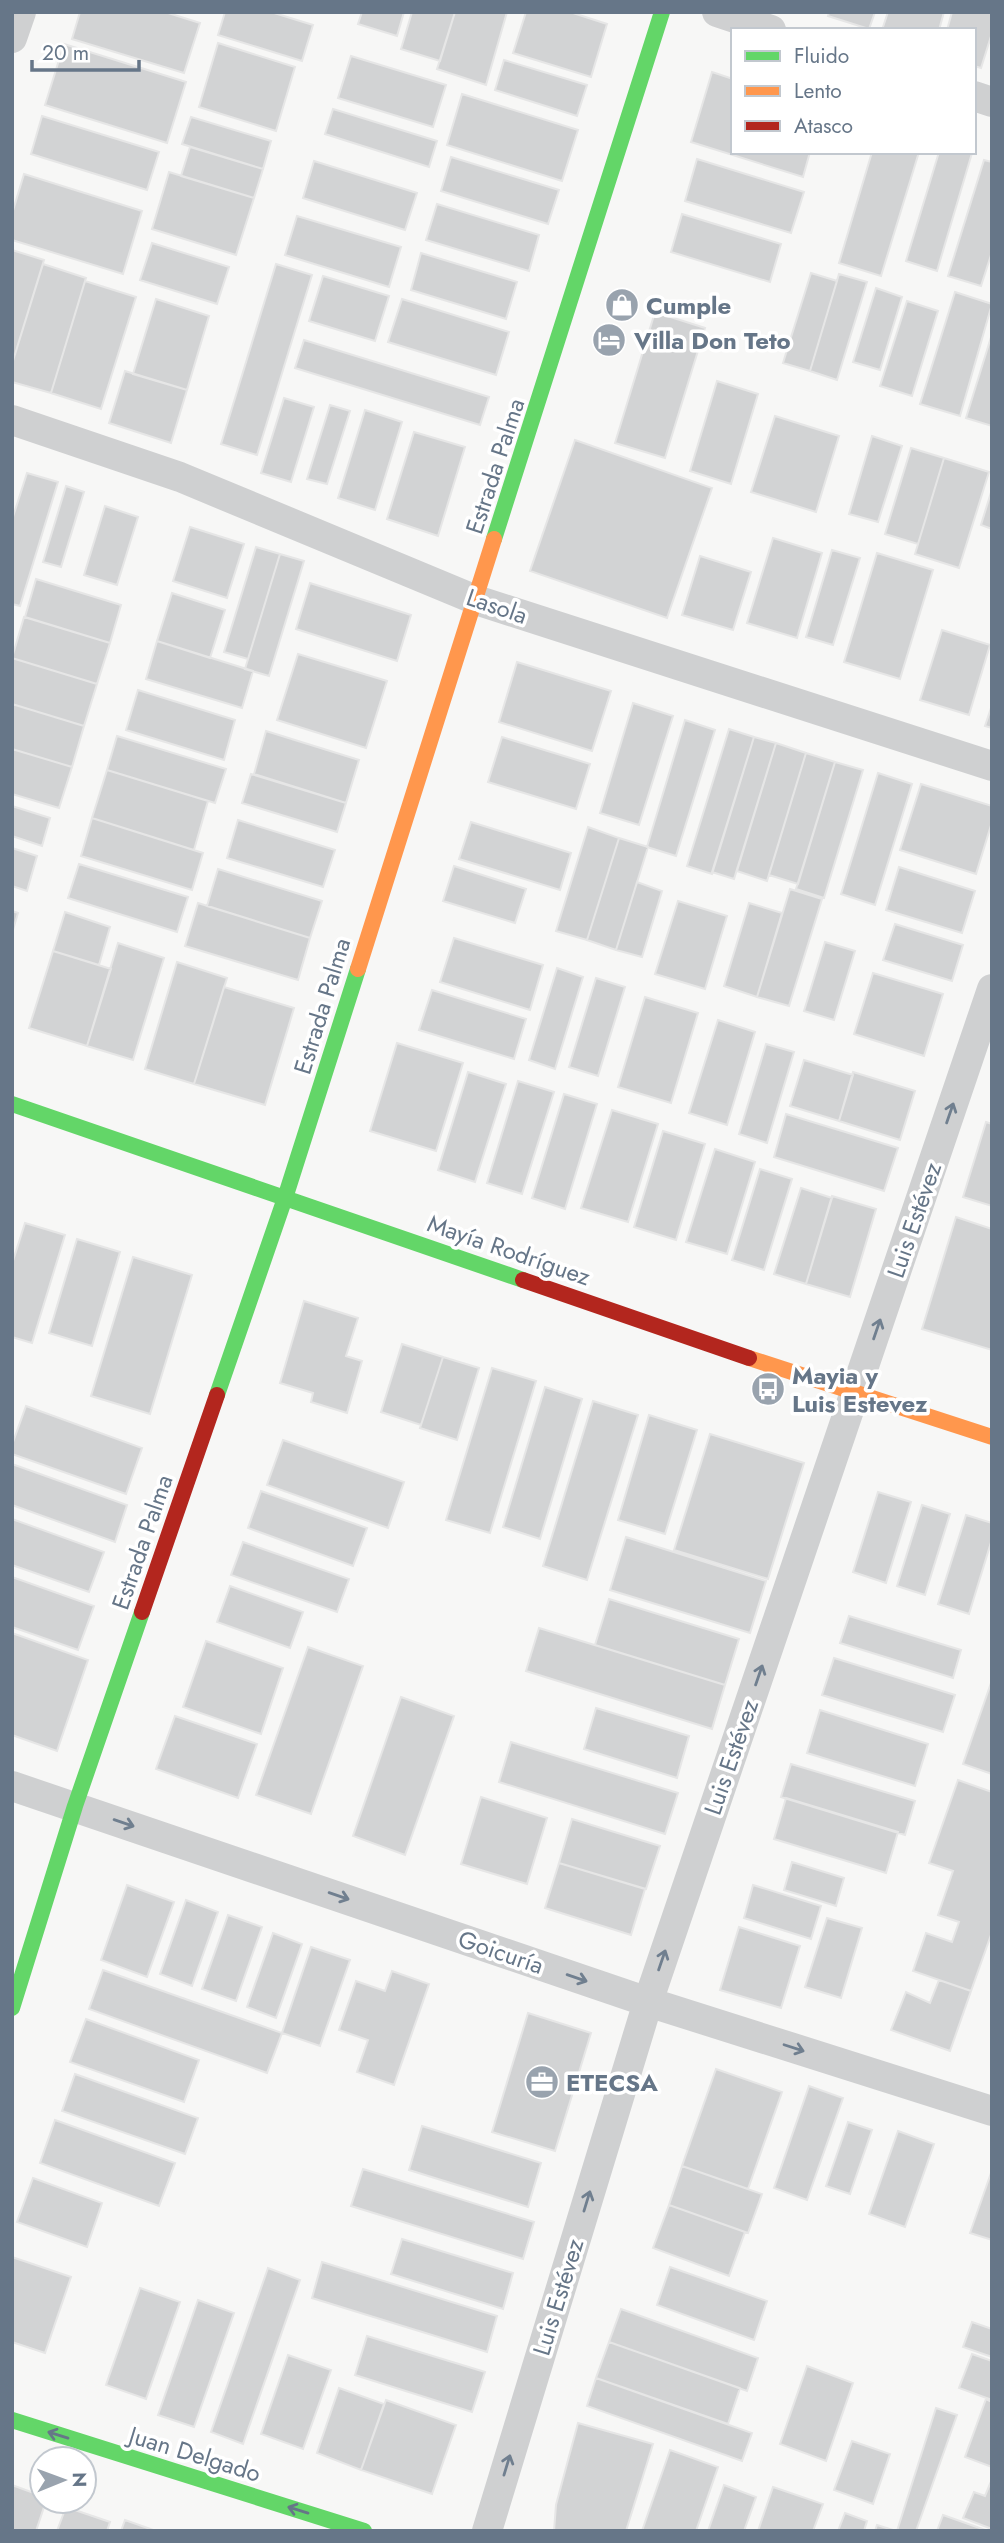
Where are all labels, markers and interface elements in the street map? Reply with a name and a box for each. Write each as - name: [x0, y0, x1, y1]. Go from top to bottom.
- scale bar: [32, 28, 138, 72]
- legend: [731, 28, 976, 154]
- text: 20 m: [42, 38, 89, 68]
- text: Fluido: [794, 41, 849, 71]
- text: Lento: [794, 76, 842, 106]
- text: Atasco: [794, 111, 853, 141]
- shop icon: Cumple: [603, 286, 641, 324]
- place label: Cumple: [646, 288, 731, 323]
- hotel icon: Villa Don Teto: [590, 321, 628, 359]
- place label: Villa Don Teto: [633, 323, 791, 358]
- street label: Estrada Palma: [457, 394, 533, 538]
- street label: Lasola: [462, 579, 532, 633]
- street label: Estrada Palma: [285, 934, 359, 1078]
- one-way arrow: [945, 1103, 957, 1125]
- street label: Luis Estévez: [878, 1157, 950, 1283]
- street label: Mayía Rodríguez: [423, 1206, 595, 1294]
- one-way arrow: [872, 1318, 884, 1340]
- place label: Mayia y Luis Estevez: [792, 1358, 928, 1421]
- bus stop icon: Mayia y Luis Estevez: [749, 1370, 787, 1408]
- street label: Estrada Palma: [103, 1470, 181, 1614]
- one-way arrow: [754, 1665, 766, 1687]
- street label: Luis Estévez: [695, 1694, 767, 1820]
- one-way arrow: [112, 1818, 134, 1830]
- one-way arrow: [327, 1891, 349, 1903]
- street label: Goicuría: [454, 1921, 548, 1983]
- one-way arrow: [657, 1950, 669, 1972]
- one-way arrow: [566, 1973, 588, 1985]
- one-way arrow: [782, 2043, 804, 2055]
- office icon: ETECSA: [523, 2063, 561, 2101]
- place label: ETECSA: [566, 2065, 658, 2100]
- one-way arrow: [582, 2190, 595, 2212]
- street label: Luis Estévez: [524, 2234, 592, 2360]
- street label: Juan Delgado: [122, 2417, 265, 2491]
- one-way arrow: [47, 2427, 69, 2440]
- north arrow: [28, 2445, 98, 2515]
- one-way arrow: [502, 2455, 514, 2477]
- text: N: [66, 2472, 93, 2487]
- one-way arrow: [288, 2503, 310, 2516]

